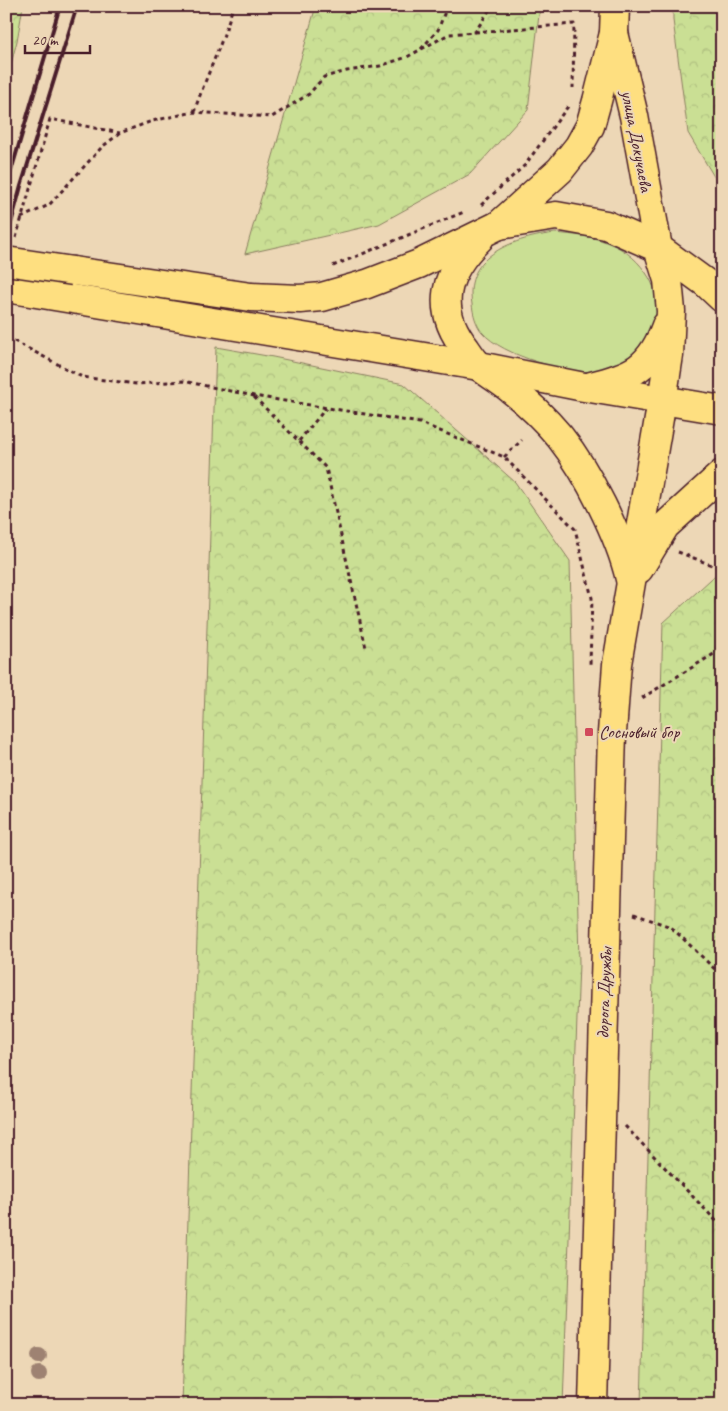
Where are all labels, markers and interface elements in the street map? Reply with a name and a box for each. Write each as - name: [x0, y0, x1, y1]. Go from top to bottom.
- scale bar: [25, 22, 90, 54]
- text: 20 m: [32, 31, 59, 50]
- street label: улица Докучаева: [616, 88, 658, 195]
- place label: Сосновый бор: [599, 721, 680, 743]
- marker: Сосновый бор: [583, 726, 595, 738]
- street label: дорога Дружбы: [591, 945, 617, 1039]

